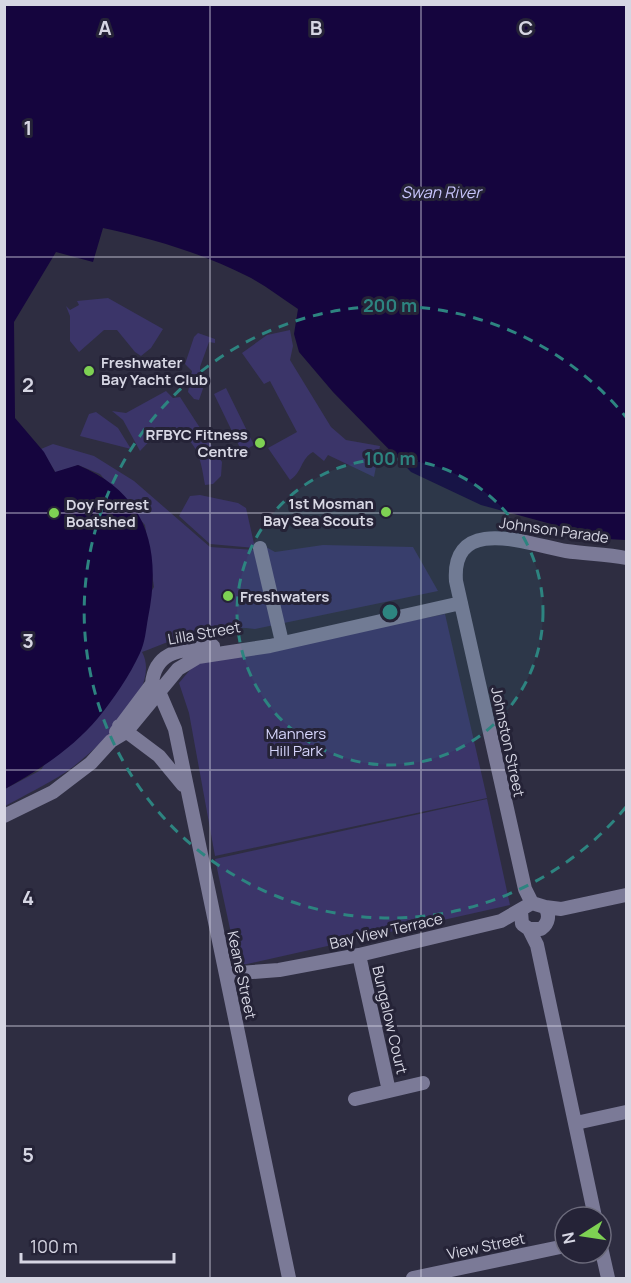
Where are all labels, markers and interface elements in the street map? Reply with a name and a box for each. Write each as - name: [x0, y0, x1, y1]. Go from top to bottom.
- text: A: [98, 14, 112, 41]
- text: B: [310, 14, 323, 41]
- text: C: [519, 14, 533, 41]
- text: 1: [24, 114, 32, 141]
- water label: Swan River: [401, 181, 483, 203]
- text: 200 m: [363, 293, 417, 317]
- place label: Freshwater Bay Yacht Club: [101, 352, 208, 390]
- marker: Freshwater Bay Yacht Club: [82, 364, 96, 378]
- text: 2: [22, 371, 34, 398]
- place label: RFBYC Fitness Centre: [145, 424, 248, 462]
- marker: RFBYC Fitness Centre: [253, 436, 267, 450]
- text: 100 m: [364, 446, 416, 470]
- place label: 1st Mosman Bay Sea Scouts: [263, 493, 374, 531]
- place label: Doy Forrest Boatshed: [66, 494, 149, 532]
- marker: 1st Mosman Bay Sea Scouts: [379, 505, 393, 519]
- marker: Doy Forrest Boatshed: [47, 506, 61, 520]
- street label: Johnson Parade: [498, 512, 610, 548]
- place label: Freshwaters: [240, 586, 329, 607]
- marker: Freshwaters: [221, 589, 235, 603]
- centre of rings: [380, 602, 400, 622]
- street label: Lilla Street: [166, 616, 242, 650]
- text: 3: [22, 627, 34, 654]
- street label: Johnston Street: [486, 685, 530, 799]
- park label: Manners Hill Park: [266, 723, 326, 761]
- text: 4: [22, 884, 34, 911]
- street label: Bay View Terrace: [327, 908, 445, 954]
- street label: Keane Street: [222, 929, 262, 1021]
- street label: Bungalow Court: [367, 964, 413, 1076]
- text: 5: [22, 1141, 34, 1168]
- north arrow: [553, 1205, 613, 1265]
- scale bar: [21, 1226, 174, 1264]
- street label: View Street: [445, 1227, 527, 1265]
- text: N: [556, 1230, 580, 1246]
- text: 100 m: [30, 1234, 78, 1258]

